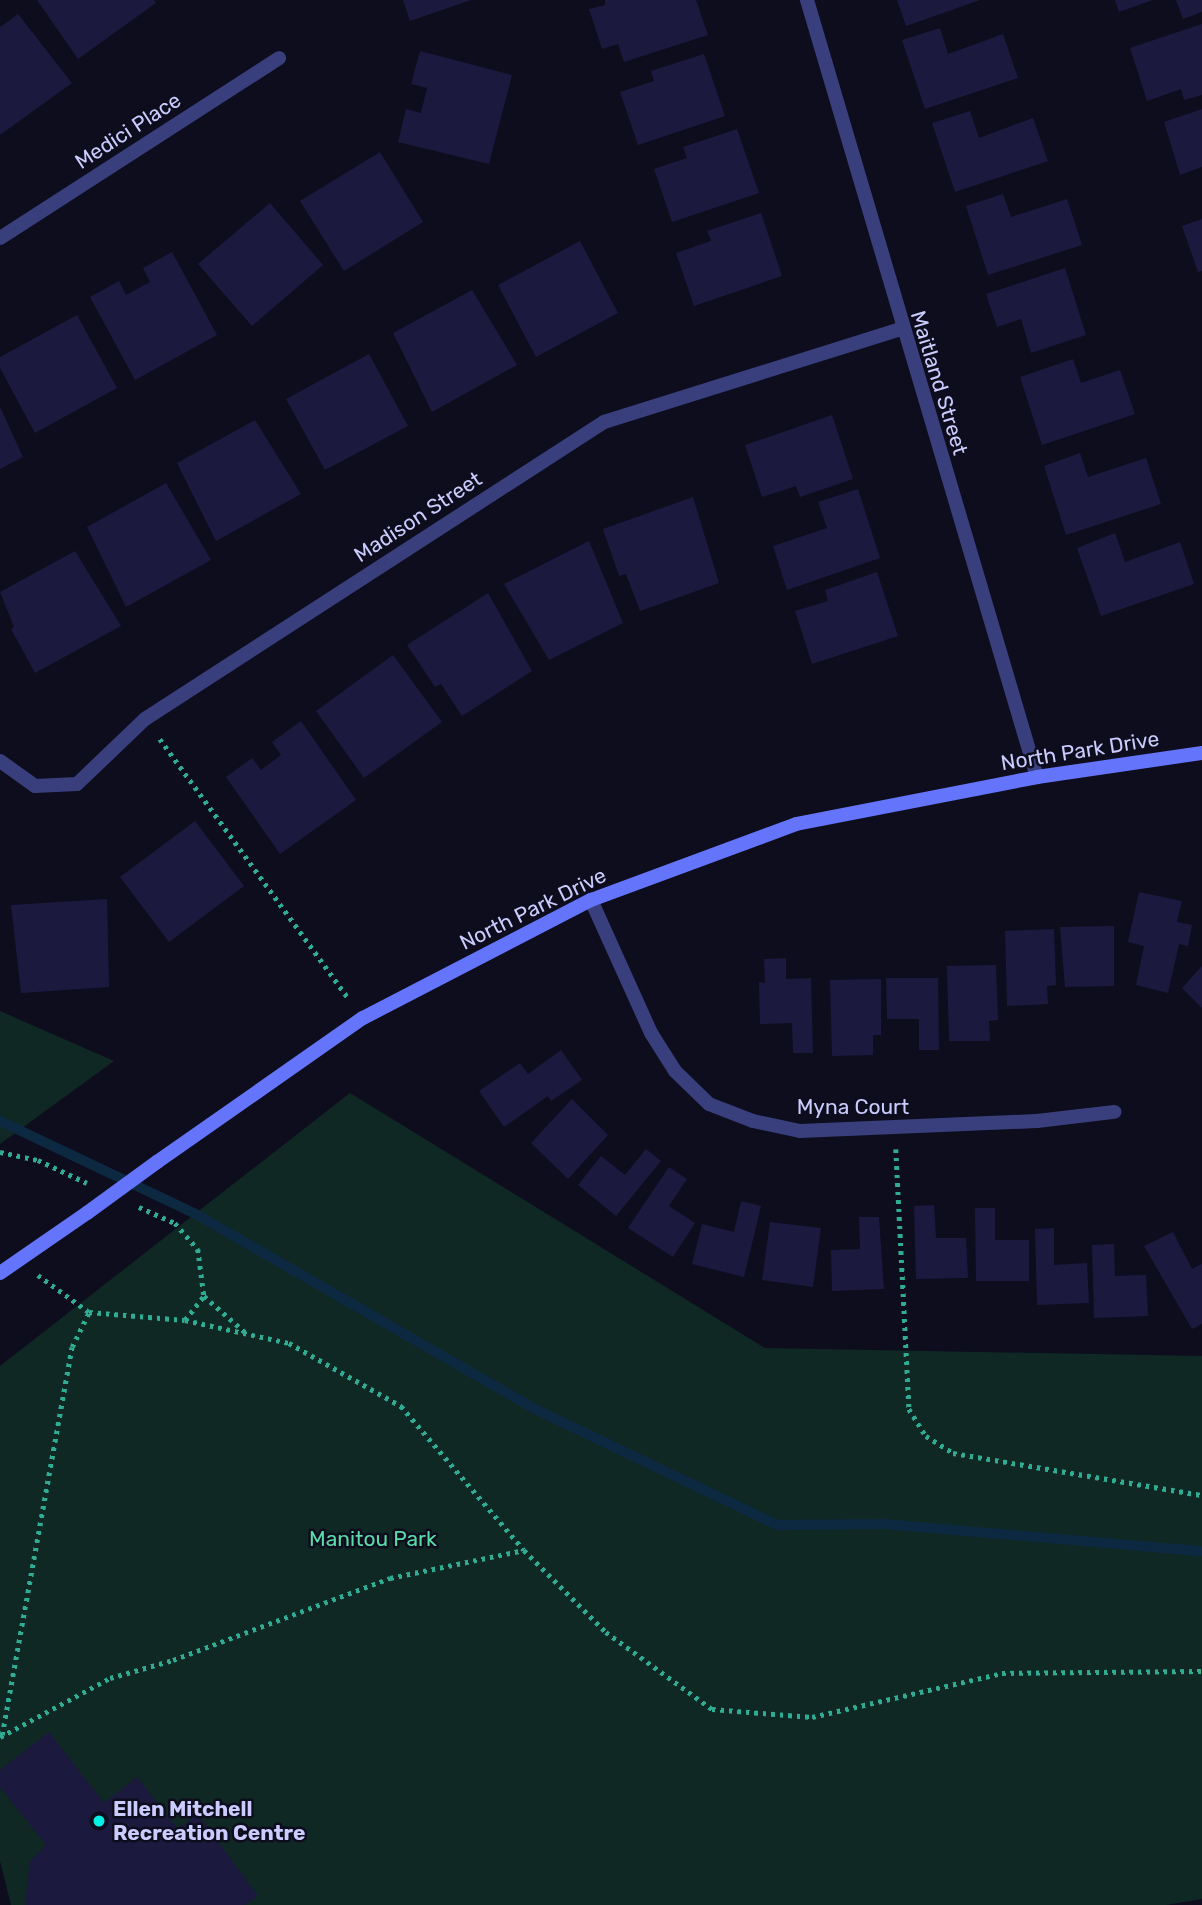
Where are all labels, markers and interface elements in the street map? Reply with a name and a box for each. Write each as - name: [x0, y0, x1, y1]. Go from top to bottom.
- street label: Medici Place: [70, 87, 186, 175]
- street label: Maitland Street: [905, 308, 973, 458]
- street label: Madison Street: [349, 466, 487, 568]
- street label: North Park Drive: [999, 726, 1161, 776]
- street label: North Park Drive: [456, 863, 610, 955]
- street label: Myna Court: [797, 1094, 909, 1120]
- park label: Manitou Park: [309, 1526, 437, 1552]
- place label: Ellen Mitchell Recreation Centre: [113, 1796, 305, 1846]
- marker: Ellen Mitchell Recreation Centre: [91, 1813, 107, 1829]

